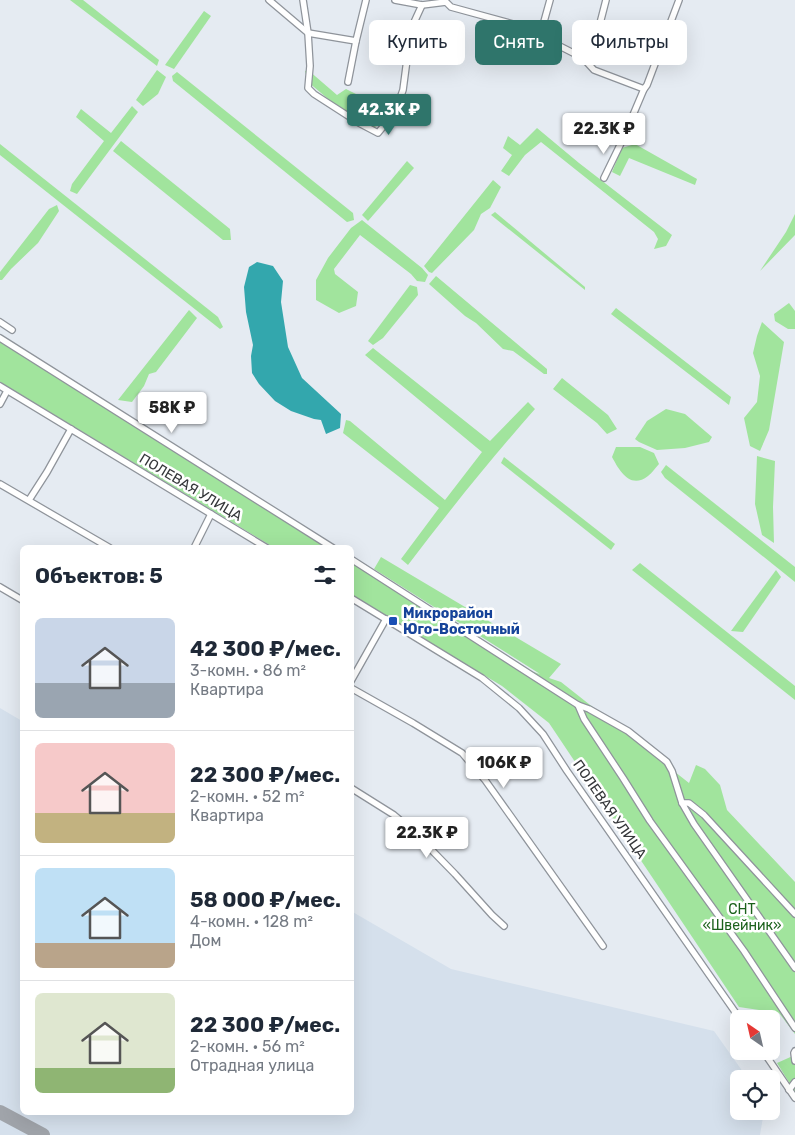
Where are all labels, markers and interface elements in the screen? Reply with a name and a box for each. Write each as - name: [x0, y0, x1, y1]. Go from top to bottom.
- chip: Купить: [369, 20, 465, 65]
- chip: Снять: [475, 20, 562, 65]
- chip: Фильтры: [572, 20, 687, 65]
- pin: 42.3K ₽: [343, 94, 435, 136]
- text: 42.3K ₽: [358, 100, 420, 119]
- pin: 22.3K ₽: [558, 112, 650, 155]
- text: 22.3K ₽: [573, 119, 635, 138]
- pin: 58K ₽: [137, 392, 207, 434]
- text: 58K ₽: [149, 398, 195, 417]
- street label: ПОЛЕВАЯ УЛИЦА: [136, 450, 246, 525]
- icon: filters: [311, 561, 339, 589]
- text: Объектов: 5: [35, 563, 163, 588]
- place label: Микрорайон Юго-Восточный: [403, 605, 520, 638]
- marker: Микрорайон Юго-Восточный: [387, 615, 399, 627]
- text: 42 300 ₽/мес.: [190, 636, 341, 661]
- icon: home: [75, 638, 135, 698]
- text: 3-комн. · 86 m²: [190, 661, 306, 680]
- text: Квартира: [190, 680, 264, 699]
- pin: 106K ₽: [463, 746, 545, 789]
- text: 106K ₽: [477, 753, 531, 772]
- street label: ПОЛЕВАЯ УЛИЦА: [569, 757, 650, 863]
- text: 22 300 ₽/мес.: [190, 762, 340, 787]
- icon: home: [75, 763, 135, 823]
- text: 2-комн. · 52 m²: [190, 787, 304, 806]
- text: Квартира: [190, 806, 264, 825]
- pin: 22.3K ₽: [381, 816, 473, 859]
- text: 22.3K ₽: [396, 823, 458, 842]
- text: 58 000 ₽/мес.: [190, 887, 341, 912]
- icon: home: [75, 888, 135, 948]
- park label: СНТ «Швейник»: [702, 901, 782, 934]
- text: 4-комн. · 128 m²: [190, 912, 313, 931]
- text: Дом: [190, 931, 221, 950]
- north arrow: [730, 1010, 780, 1060]
- map controls: [730, 1010, 780, 1120]
- text: 22 300 ₽/мес.: [190, 1012, 340, 1037]
- icon: home: [75, 1013, 135, 1073]
- text: 2-комн. · 56 m²: [190, 1037, 305, 1056]
- text: Отрадная улица: [190, 1056, 314, 1075]
- button: locate: [730, 1070, 780, 1120]

